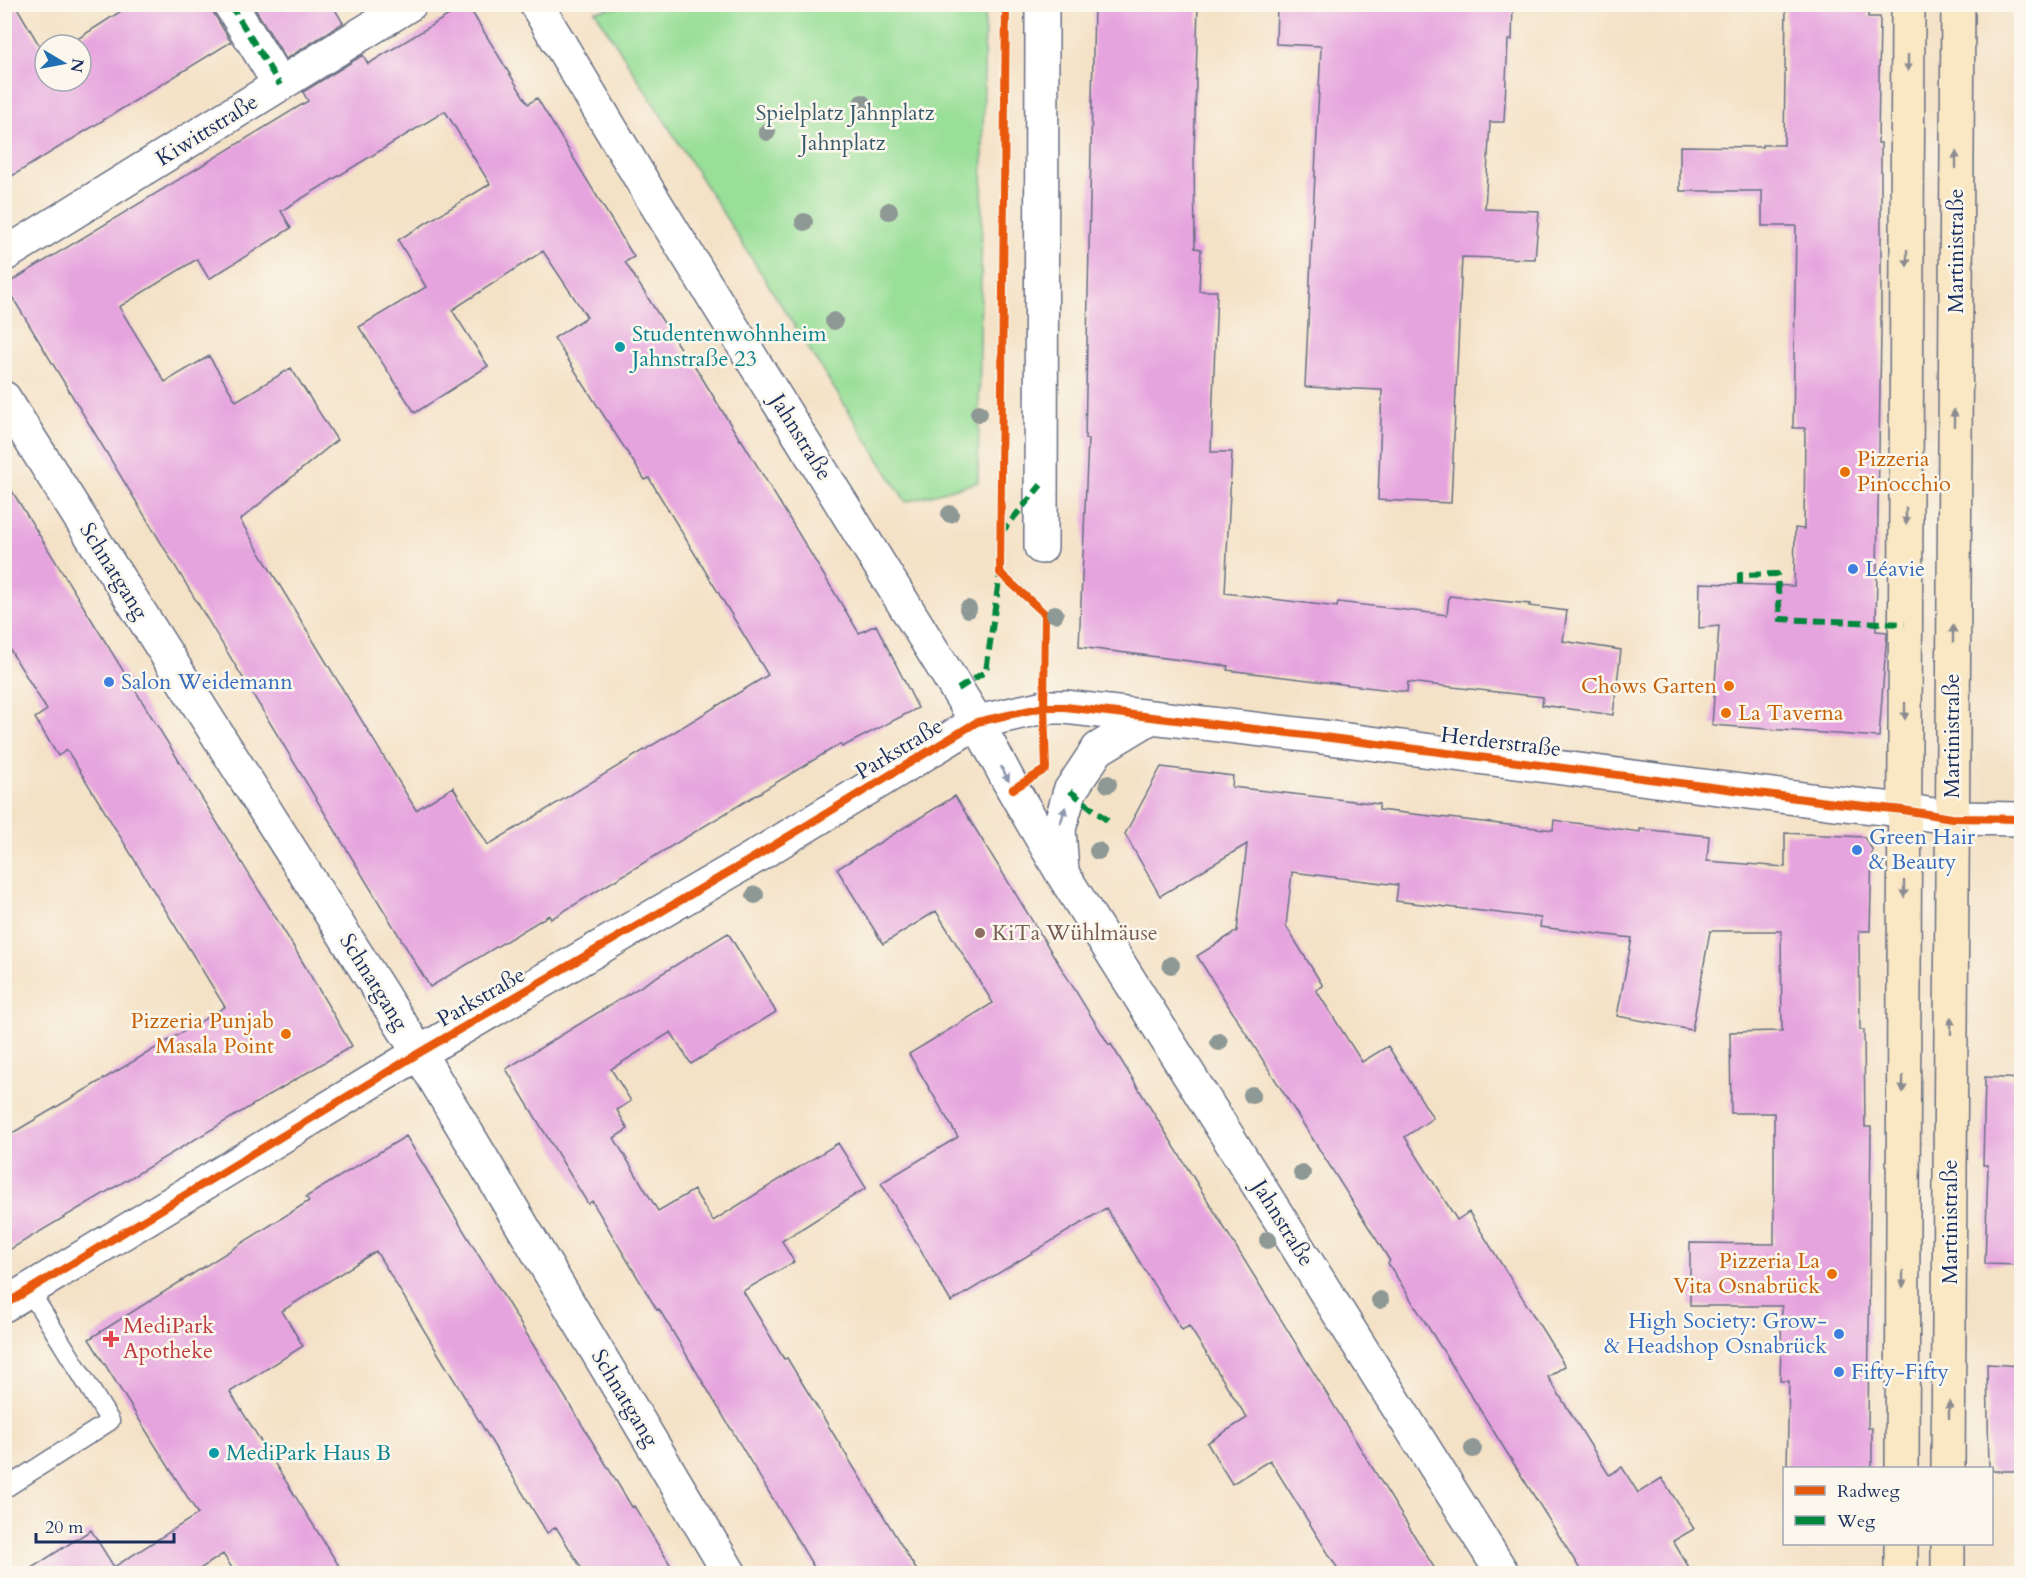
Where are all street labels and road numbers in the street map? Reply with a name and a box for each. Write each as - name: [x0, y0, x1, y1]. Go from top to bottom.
- street label: Kiwittstraße: [150, 87, 264, 173]
- street label: Martinistraße: [1941, 188, 1971, 314]
- street label: Jahnstraße: [761, 386, 839, 486]
- street label: Schnatgang: [72, 517, 156, 626]
- street label: Martinistraße: [1937, 673, 1967, 799]
- street label: Parkstraße: [850, 711, 948, 787]
- street label: Herderstraße: [1439, 720, 1563, 764]
- street label: Schnatgang: [332, 928, 416, 1037]
- street label: Parkstraße: [431, 960, 531, 1034]
- street label: Martinistraße: [1935, 1159, 1965, 1285]
- street label: Jahnstraße: [1243, 1172, 1321, 1272]
- street label: Schnatgang: [584, 1344, 666, 1453]

